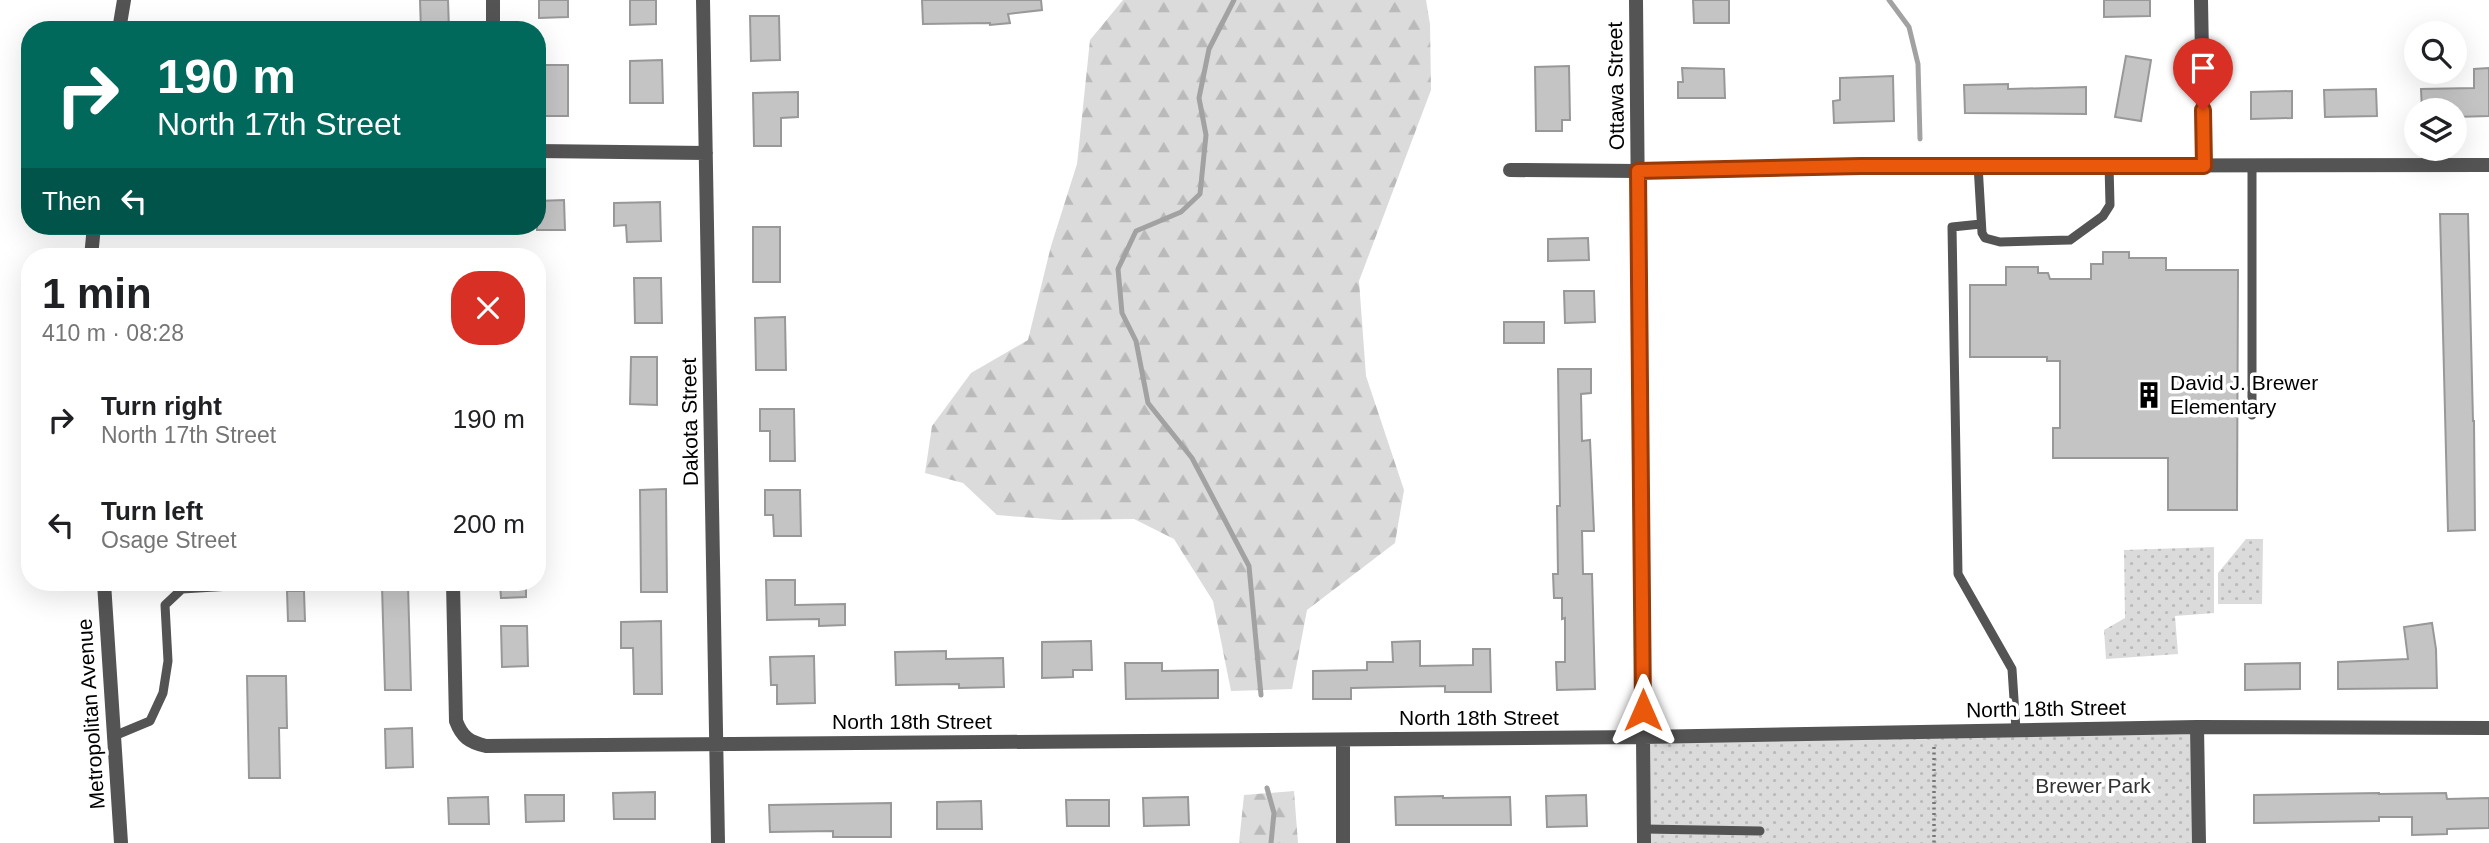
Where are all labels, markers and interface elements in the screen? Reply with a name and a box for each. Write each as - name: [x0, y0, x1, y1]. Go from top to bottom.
- street label: Ottawa Street: [1603, 21, 1628, 150]
- map controls: [2404, 21, 2467, 161]
- button: search: [2404, 21, 2467, 84]
- pin: [2173, 38, 2233, 110]
- icon: right: [42, 49, 133, 140]
- text: 190 m: [157, 49, 296, 103]
- icon: arrive: [2184, 49, 2222, 87]
- button: layers: [2404, 98, 2467, 161]
- text: North 17th Street: [157, 106, 401, 142]
- icon: left: [115, 182, 153, 220]
- text: Then: [42, 186, 101, 216]
- text: 1 min: [42, 270, 152, 317]
- button: close: [451, 271, 525, 345]
- text: 410 m · 08:28: [42, 320, 184, 346]
- street label: Dakota Street: [677, 357, 702, 486]
- place label: David J. Brewer Elementary: [2170, 371, 2318, 418]
- building icon: David J. Brewer Elementary: [2134, 380, 2164, 410]
- text: Turn right: [101, 391, 222, 421]
- icon: right: [42, 401, 80, 439]
- text: 190 m: [453, 404, 525, 434]
- text: North 17th Street: [101, 422, 276, 448]
- text: Turn left: [101, 496, 203, 526]
- icon: left: [42, 506, 80, 544]
- text: 200 m: [453, 509, 525, 539]
- text: Osage Street: [101, 527, 237, 553]
- street label: Metropolitan Avenue: [72, 618, 109, 810]
- position arrow: [1606, 673, 1680, 747]
- street label: North 18th Street: [1966, 696, 2126, 721]
- street label: North 18th Street: [1399, 706, 1559, 729]
- street label: North 18th Street: [832, 710, 992, 733]
- park label: Brewer Park: [2035, 774, 2151, 797]

